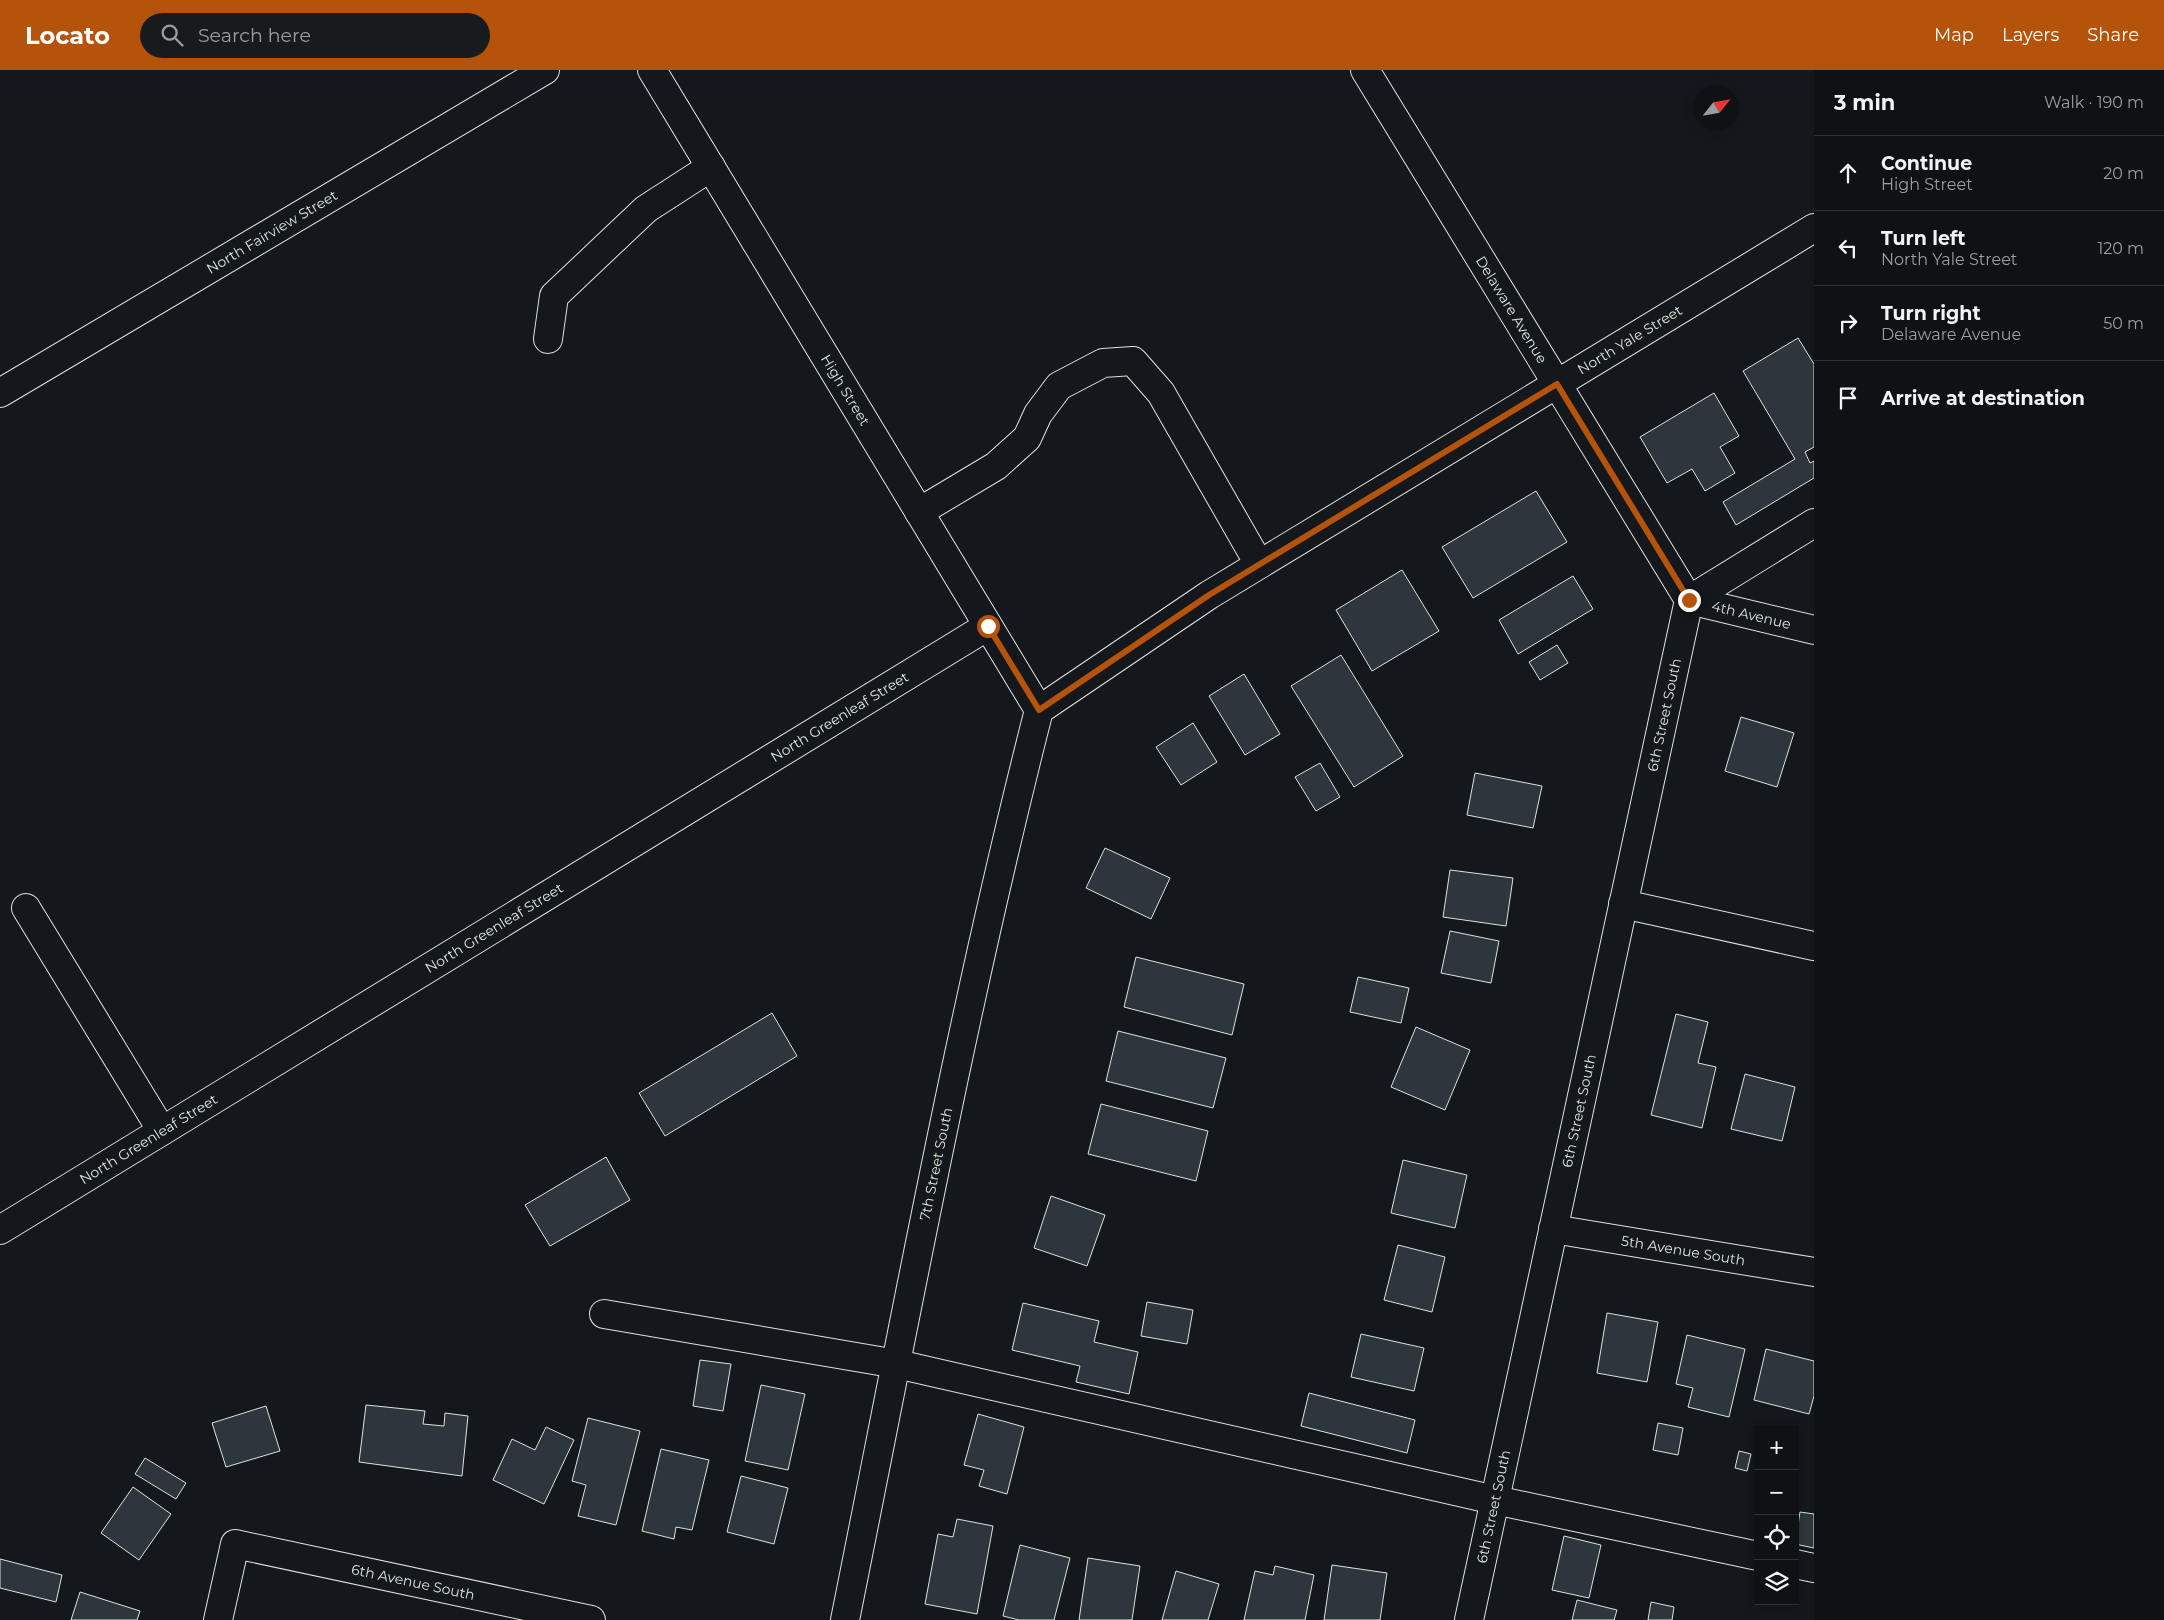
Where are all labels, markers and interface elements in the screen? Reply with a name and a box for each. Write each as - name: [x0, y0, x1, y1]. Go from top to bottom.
- search box: [140, 13, 490, 58]
- text: Locato: [25, 21, 110, 50]
- icon: search: [158, 21, 186, 49]
- text: Search here: [198, 24, 311, 47]
- text: Map: [1934, 24, 1974, 46]
- text: Layers: [2002, 24, 2059, 46]
- text: Share: [2087, 24, 2139, 46]
- north arrow: [1694, 85, 1739, 130]
- text: 3 min: [1834, 90, 1895, 115]
- text: Walk · 190 m: [2044, 93, 2144, 112]
- text: Continue: [1881, 152, 1972, 175]
- icon: ahead: [1834, 159, 1862, 187]
- text: 20 m: [2103, 164, 2144, 183]
- text: High Street: [1881, 175, 1973, 194]
- street label: North Fairview Street: [203, 186, 341, 278]
- text: Turn left: [1881, 227, 1966, 250]
- icon: left: [1834, 234, 1862, 262]
- text: 120 m: [2097, 239, 2144, 258]
- text: North Yale Street: [1881, 250, 2017, 269]
- street label: Delaware Avenue: [1472, 253, 1551, 367]
- street label: North Yale Street: [1574, 301, 1686, 378]
- text: Turn right: [1881, 302, 1981, 325]
- icon: right: [1834, 309, 1862, 337]
- text: 50 m: [2103, 314, 2144, 333]
- text: Delaware Avenue: [1881, 325, 2021, 344]
- street label: High Street: [817, 351, 874, 429]
- icon: arrive: [1834, 384, 1862, 412]
- text: Arrive at destination: [1881, 387, 2085, 410]
- route end: [1678, 589, 1701, 612]
- street label: 4th Avenue: [1710, 597, 1793, 633]
- route start: [977, 615, 1000, 638]
- street label: 6th Street South: [1643, 657, 1685, 773]
- street label: North Greenleaf Street: [767, 668, 912, 766]
- street label: North Greenleaf Street: [422, 879, 567, 977]
- street label: 6th Street South: [1558, 1052, 1600, 1169]
- street label: North Greenleaf Street: [76, 1090, 221, 1188]
- street label: 7th Street South: [916, 1106, 956, 1222]
- street label: 5th Avenue South: [1620, 1231, 1747, 1270]
- map controls: [1754, 1425, 1799, 1605]
- button: +: [1754, 1425, 1799, 1470]
- street label: 6th Street South: [1472, 1448, 1514, 1565]
- button: −: [1754, 1470, 1799, 1515]
- button: locate: [1754, 1515, 1799, 1560]
- street label: 6th Avenue South: [350, 1560, 477, 1604]
- button: layers: [1754, 1560, 1799, 1605]

